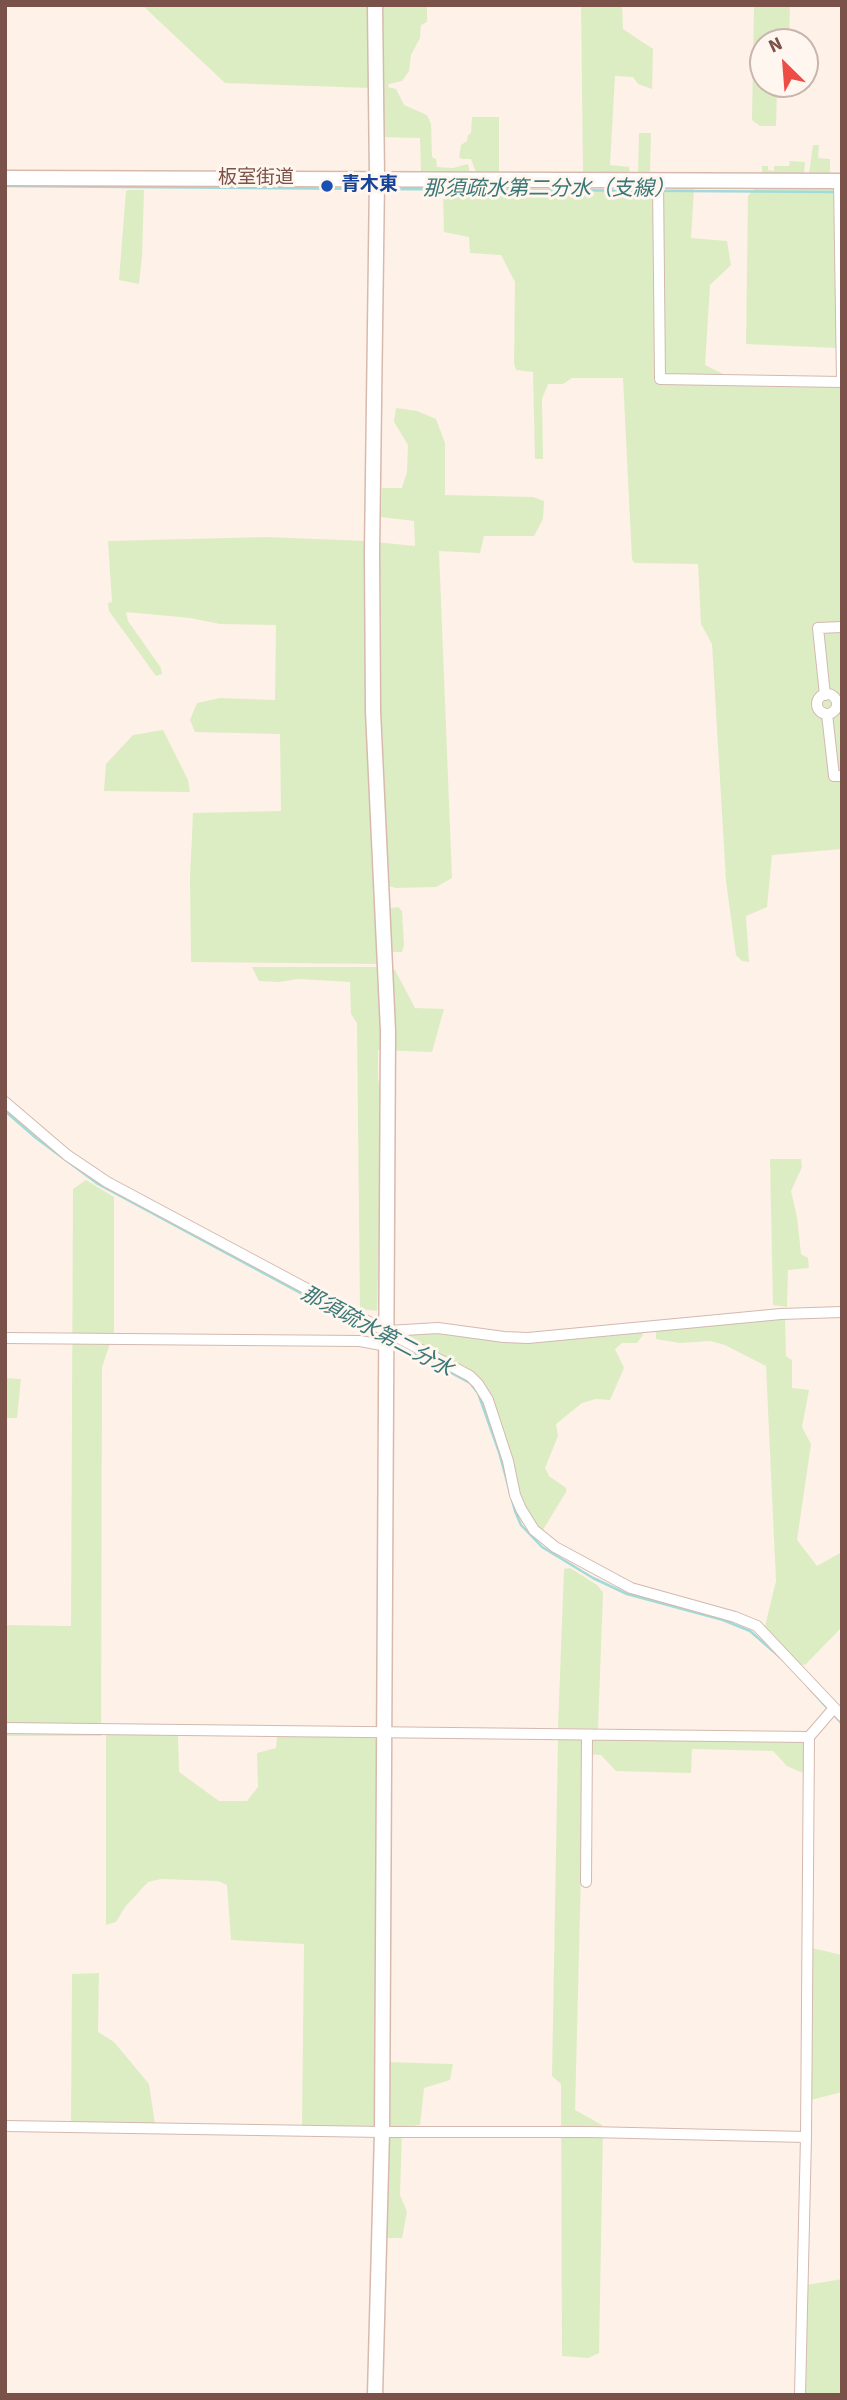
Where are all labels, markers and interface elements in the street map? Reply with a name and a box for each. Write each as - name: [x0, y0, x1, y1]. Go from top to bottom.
- north arrow: [749, 28, 819, 98]
- text: N: [764, 30, 787, 60]
- street label: 板室街道: [218, 168, 294, 190]
- place label: 青木東: [341, 175, 398, 197]
- water label: 那須疏水第二分水（支線）: [423, 177, 675, 203]
- marker: 青木東: [319, 178, 335, 194]
- water label: 那須疏水第二分水: [296, 1282, 456, 1384]

